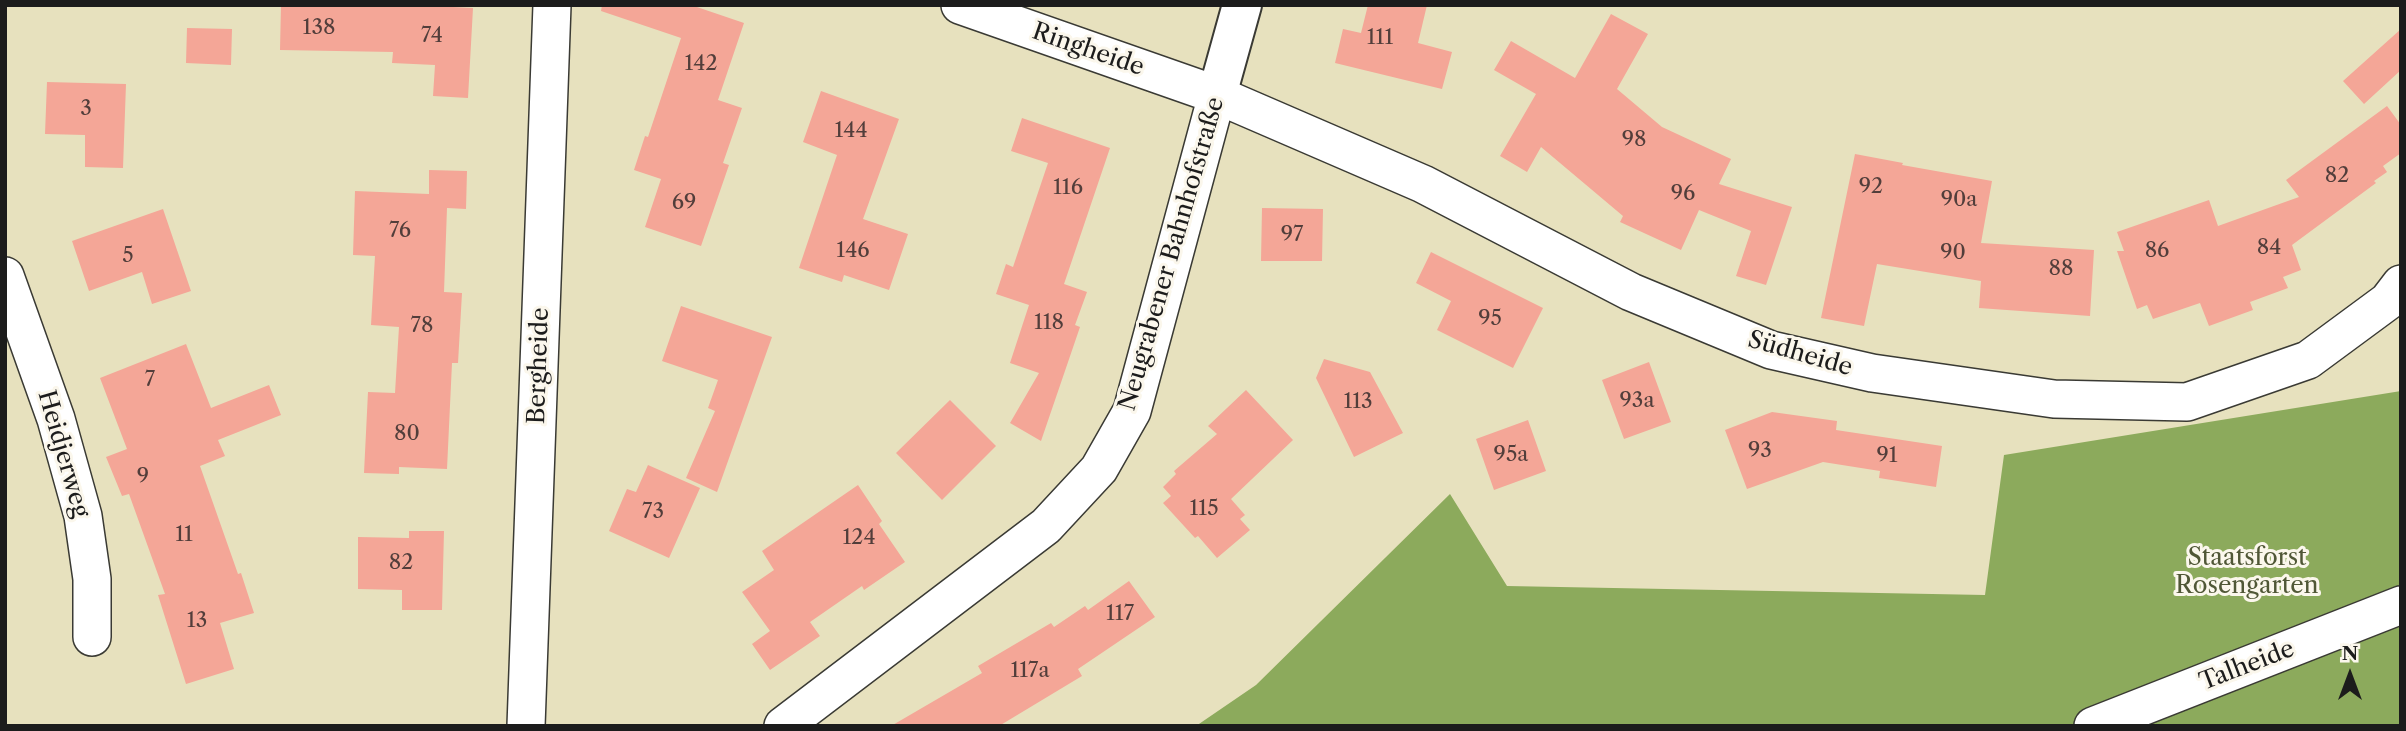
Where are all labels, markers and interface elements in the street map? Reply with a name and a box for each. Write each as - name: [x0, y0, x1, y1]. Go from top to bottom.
- house number: 138: [303, 15, 335, 41]
- street label: Ringheide: [1028, 17, 1148, 83]
- house number: 74: [421, 23, 443, 49]
- house number: 111: [1367, 25, 1393, 51]
- house number: 142: [684, 51, 718, 77]
- street label: Neugrabener Bahnhofstraße: [1113, 94, 1231, 414]
- house number: 3: [80, 96, 92, 122]
- house number: 144: [834, 118, 868, 144]
- house number: 98: [1622, 127, 1646, 153]
- house number: 82: [2325, 163, 2349, 189]
- house number: 92: [1859, 174, 1883, 200]
- house number: 116: [1053, 175, 1083, 201]
- house number: 96: [1671, 181, 1695, 207]
- house number: 90a: [1941, 187, 1977, 213]
- house number: 69: [672, 190, 696, 216]
- house number: 76: [389, 218, 411, 244]
- house number: 97: [1281, 222, 1303, 248]
- house number: 84: [2257, 235, 2281, 261]
- house number: 146: [836, 238, 870, 264]
- house number: 86: [2145, 238, 2169, 264]
- house number: 90: [1940, 240, 1966, 266]
- house number: 5: [122, 243, 134, 269]
- house number: 88: [2049, 256, 2073, 282]
- house number: 95: [1478, 306, 1502, 332]
- street label: Bergheide: [523, 307, 555, 425]
- house number: 118: [1034, 310, 1064, 336]
- house number: 78: [411, 313, 433, 339]
- street label: Südheide: [1744, 325, 1856, 383]
- house number: 7: [145, 367, 155, 393]
- street label: Heidjerweg: [31, 387, 95, 521]
- house number: 93a: [1620, 388, 1654, 414]
- house number: 113: [1343, 389, 1373, 415]
- house number: 80: [394, 421, 420, 447]
- house number: 93: [1748, 438, 1772, 464]
- house number: 95a: [1494, 442, 1528, 468]
- house number: 91: [1876, 443, 1898, 469]
- house number: 9: [137, 464, 149, 490]
- house number: 115: [1189, 496, 1219, 522]
- house number: 73: [642, 499, 664, 525]
- house number: 11: [175, 522, 193, 548]
- house number: 124: [842, 525, 876, 551]
- park label: Staatsforst Rosengarten: [2175, 544, 2319, 600]
- house number: 82: [389, 550, 413, 576]
- house number: 117: [1106, 601, 1134, 627]
- house number: 13: [187, 608, 207, 634]
- street label: Talheide: [2195, 635, 2299, 697]
- north arrow: [2315, 640, 2385, 710]
- text: N: [2342, 642, 2358, 665]
- house number: 117a: [1010, 658, 1050, 684]

